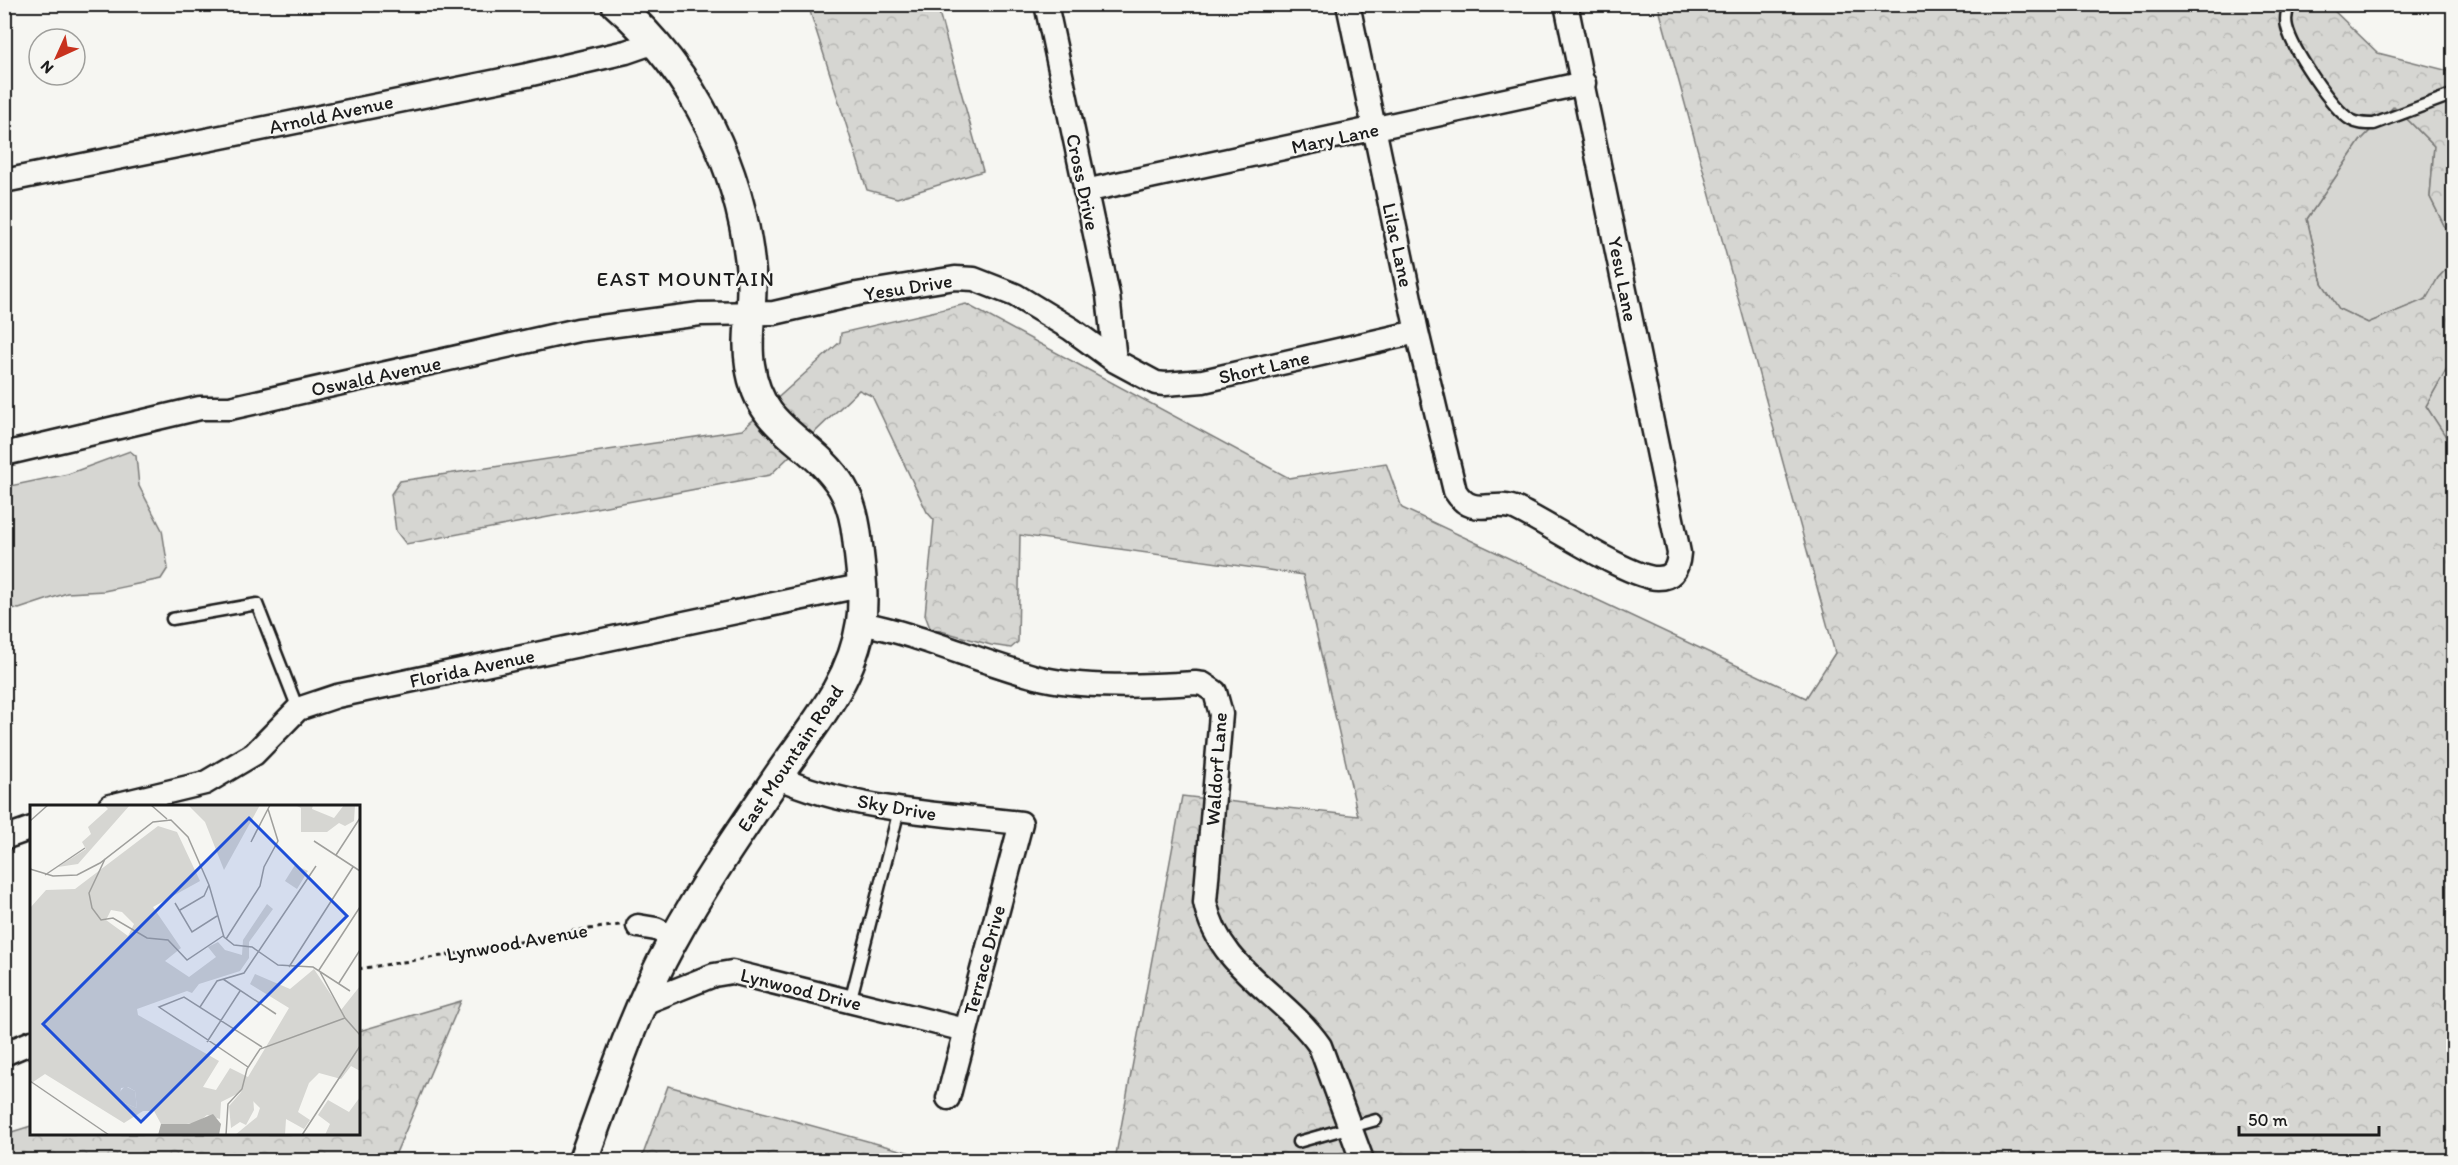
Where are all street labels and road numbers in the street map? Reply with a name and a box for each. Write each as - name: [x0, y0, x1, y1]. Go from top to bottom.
- street label: Arnold Avenue: [267, 89, 395, 139]
- street label: Mary Lane: [1289, 117, 1381, 159]
- street label: Cross Drive: [1061, 132, 1105, 232]
- street label: Lilac Lane: [1377, 201, 1419, 289]
- street label: Yesu Lane: [1603, 235, 1643, 323]
- street label: Yesu Drive: [862, 268, 954, 306]
- street label: Short Lane: [1216, 345, 1312, 389]
- street label: Oswald Avenue: [309, 351, 443, 401]
- street label: Florida Avenue: [407, 643, 537, 693]
- street label: East Mountain Road: [732, 680, 848, 836]
- street label: Waldorf Lane: [1200, 711, 1232, 827]
- street label: Sky Drive: [856, 788, 938, 826]
- street label: Terrace Drive: [958, 902, 1010, 1018]
- street label: Lynwood Avenue: [445, 918, 589, 966]
- street label: Lynwood Drive: [738, 962, 864, 1016]

